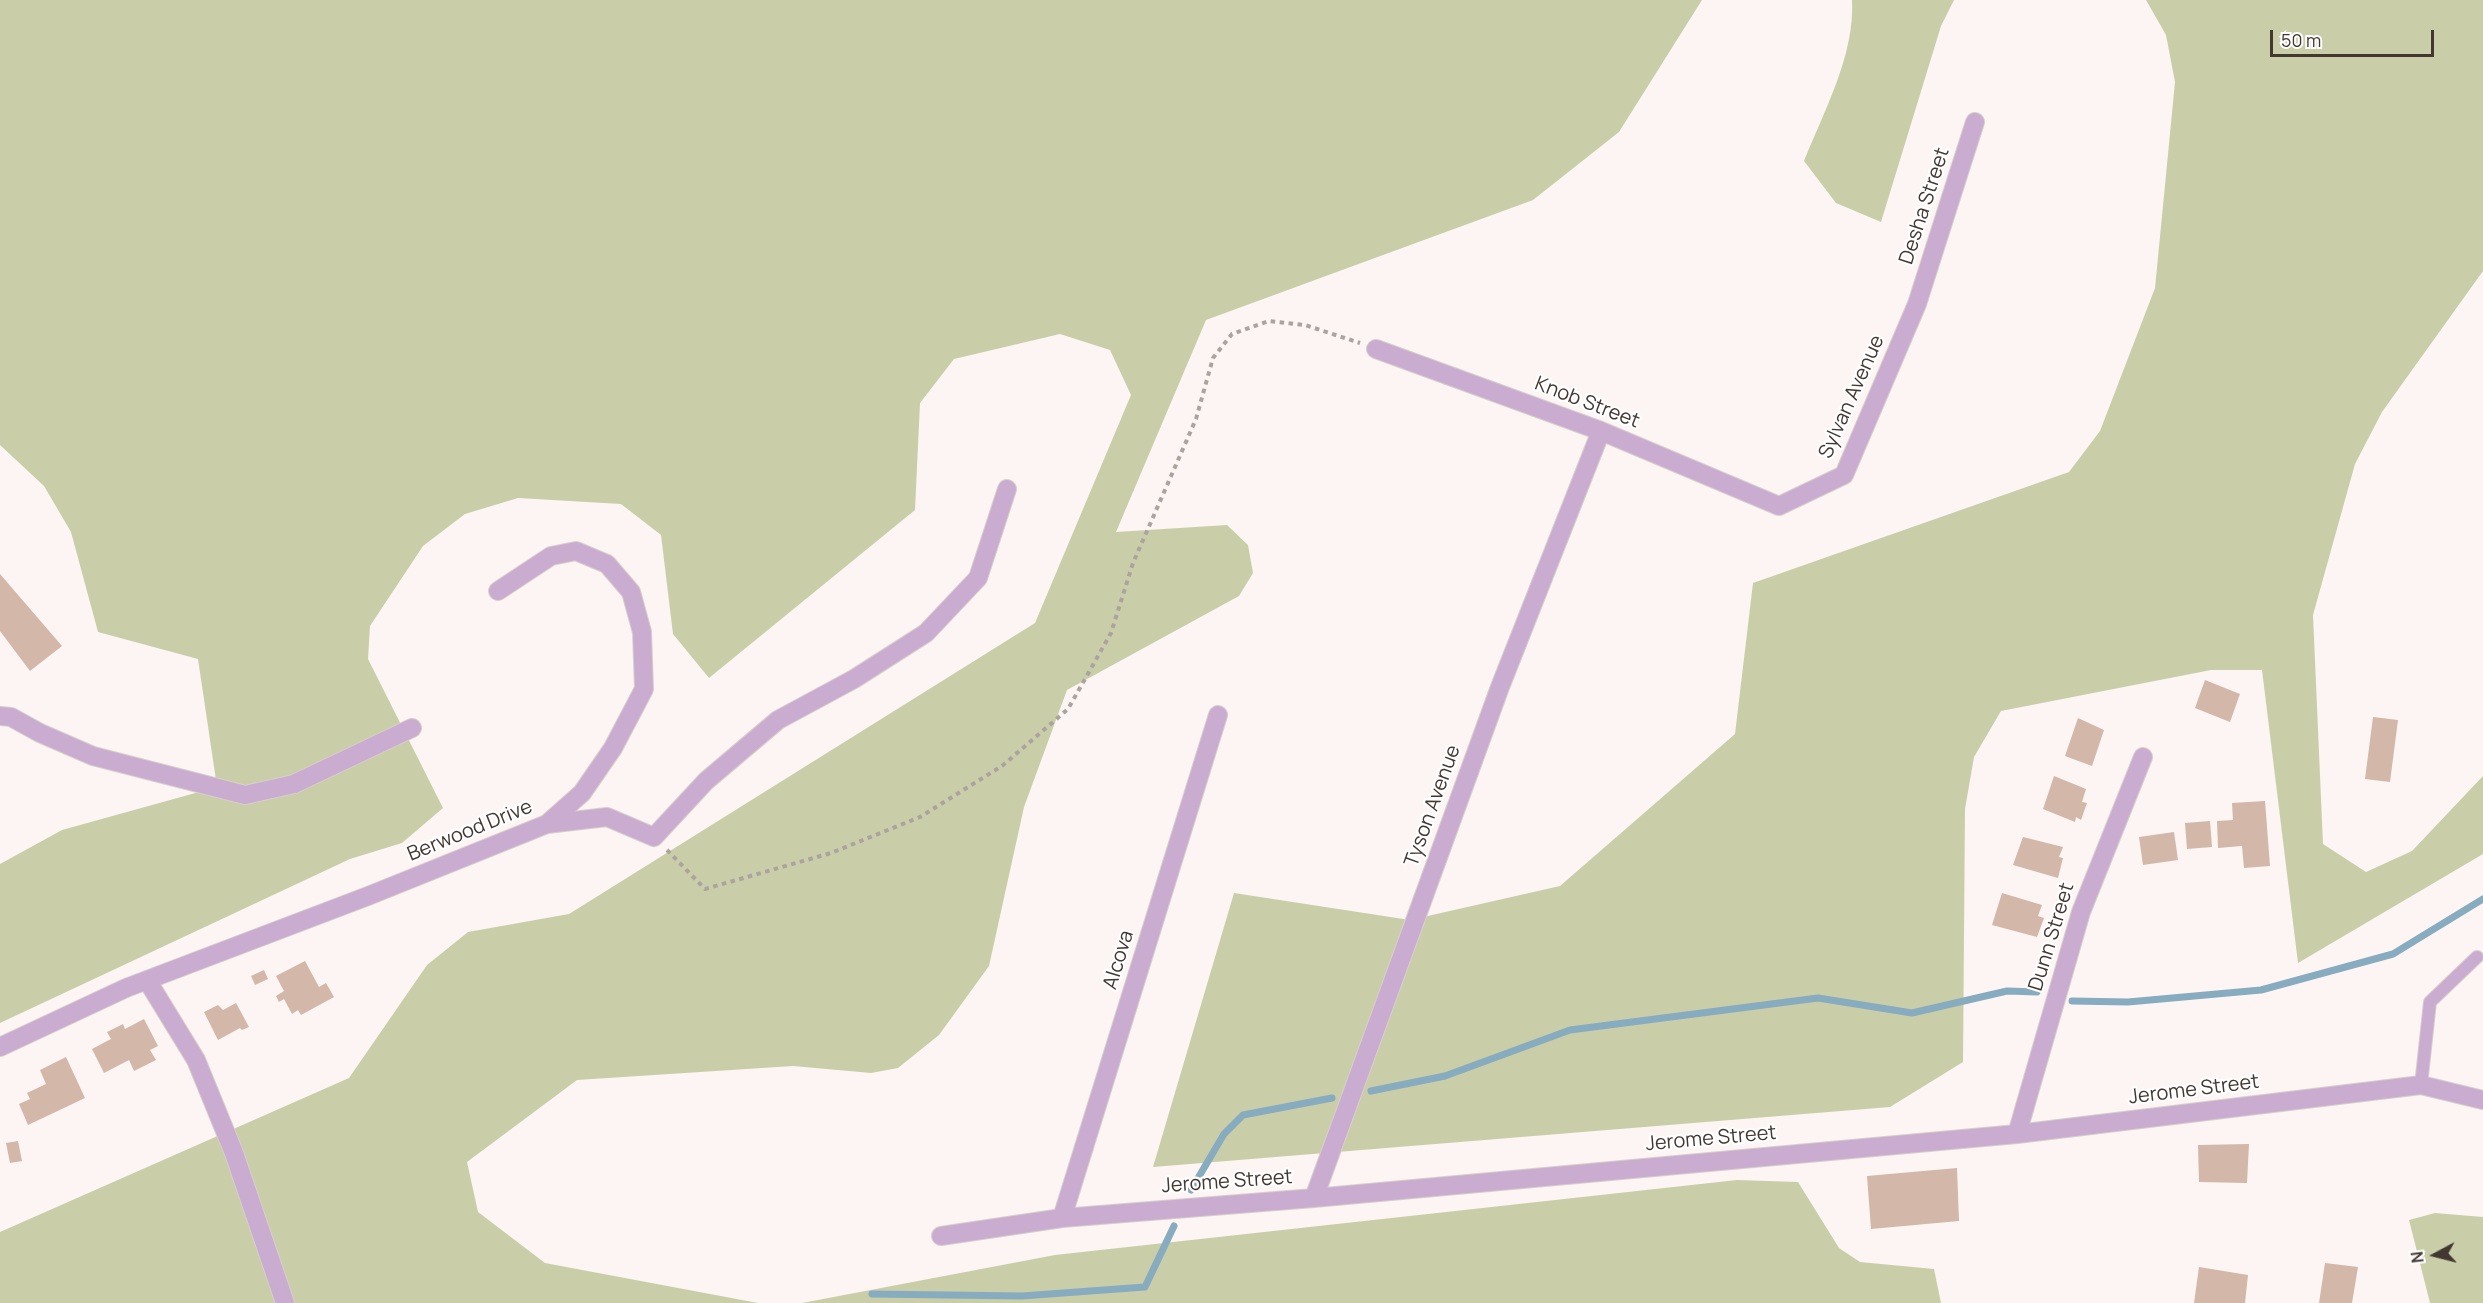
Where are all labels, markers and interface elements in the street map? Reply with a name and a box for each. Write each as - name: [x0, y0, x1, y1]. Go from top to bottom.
- scale bar: [2273, 18, 2436, 56]
- text: 50 m: [2281, 28, 2321, 52]
- street label: Desha Street: [1895, 145, 1955, 267]
- street label: Sylvan Avenue: [1814, 332, 1890, 462]
- street label: Knob Street: [1531, 372, 1643, 434]
- street label: Tyson Avenue: [1400, 742, 1466, 870]
- street label: Berwood Drive: [404, 795, 536, 867]
- street label: Dunn Street: [2024, 880, 2080, 994]
- street label: Alcova: [1099, 928, 1139, 992]
- street label: Jerome Street: [2127, 1070, 2261, 1110]
- street label: Jerome Street: [1645, 1121, 1777, 1157]
- street label: Jerome Street: [1161, 1165, 1293, 1199]
- north arrow: [2405, 1225, 2465, 1285]
- text: N: [2406, 1250, 2429, 1264]

